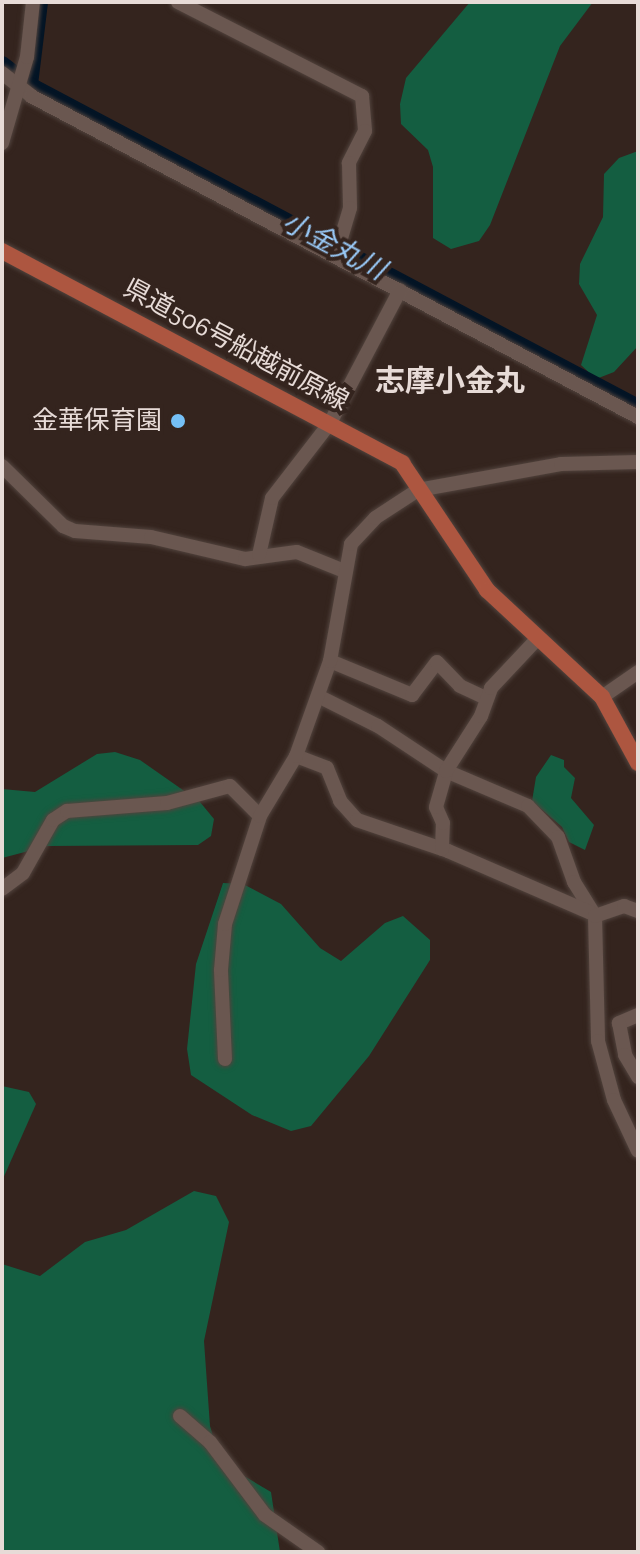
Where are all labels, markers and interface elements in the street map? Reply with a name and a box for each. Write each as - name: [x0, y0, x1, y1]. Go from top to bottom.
- water label: 小金丸川: [277, 205, 391, 287]
- street label: 県道506号船越前原線: [118, 273, 354, 417]
- district label: 志摩小金丸: [375, 363, 525, 399]
- place label: 金華保育園: [32, 405, 162, 437]
- marker: 金華保育園: [169, 412, 187, 430]

